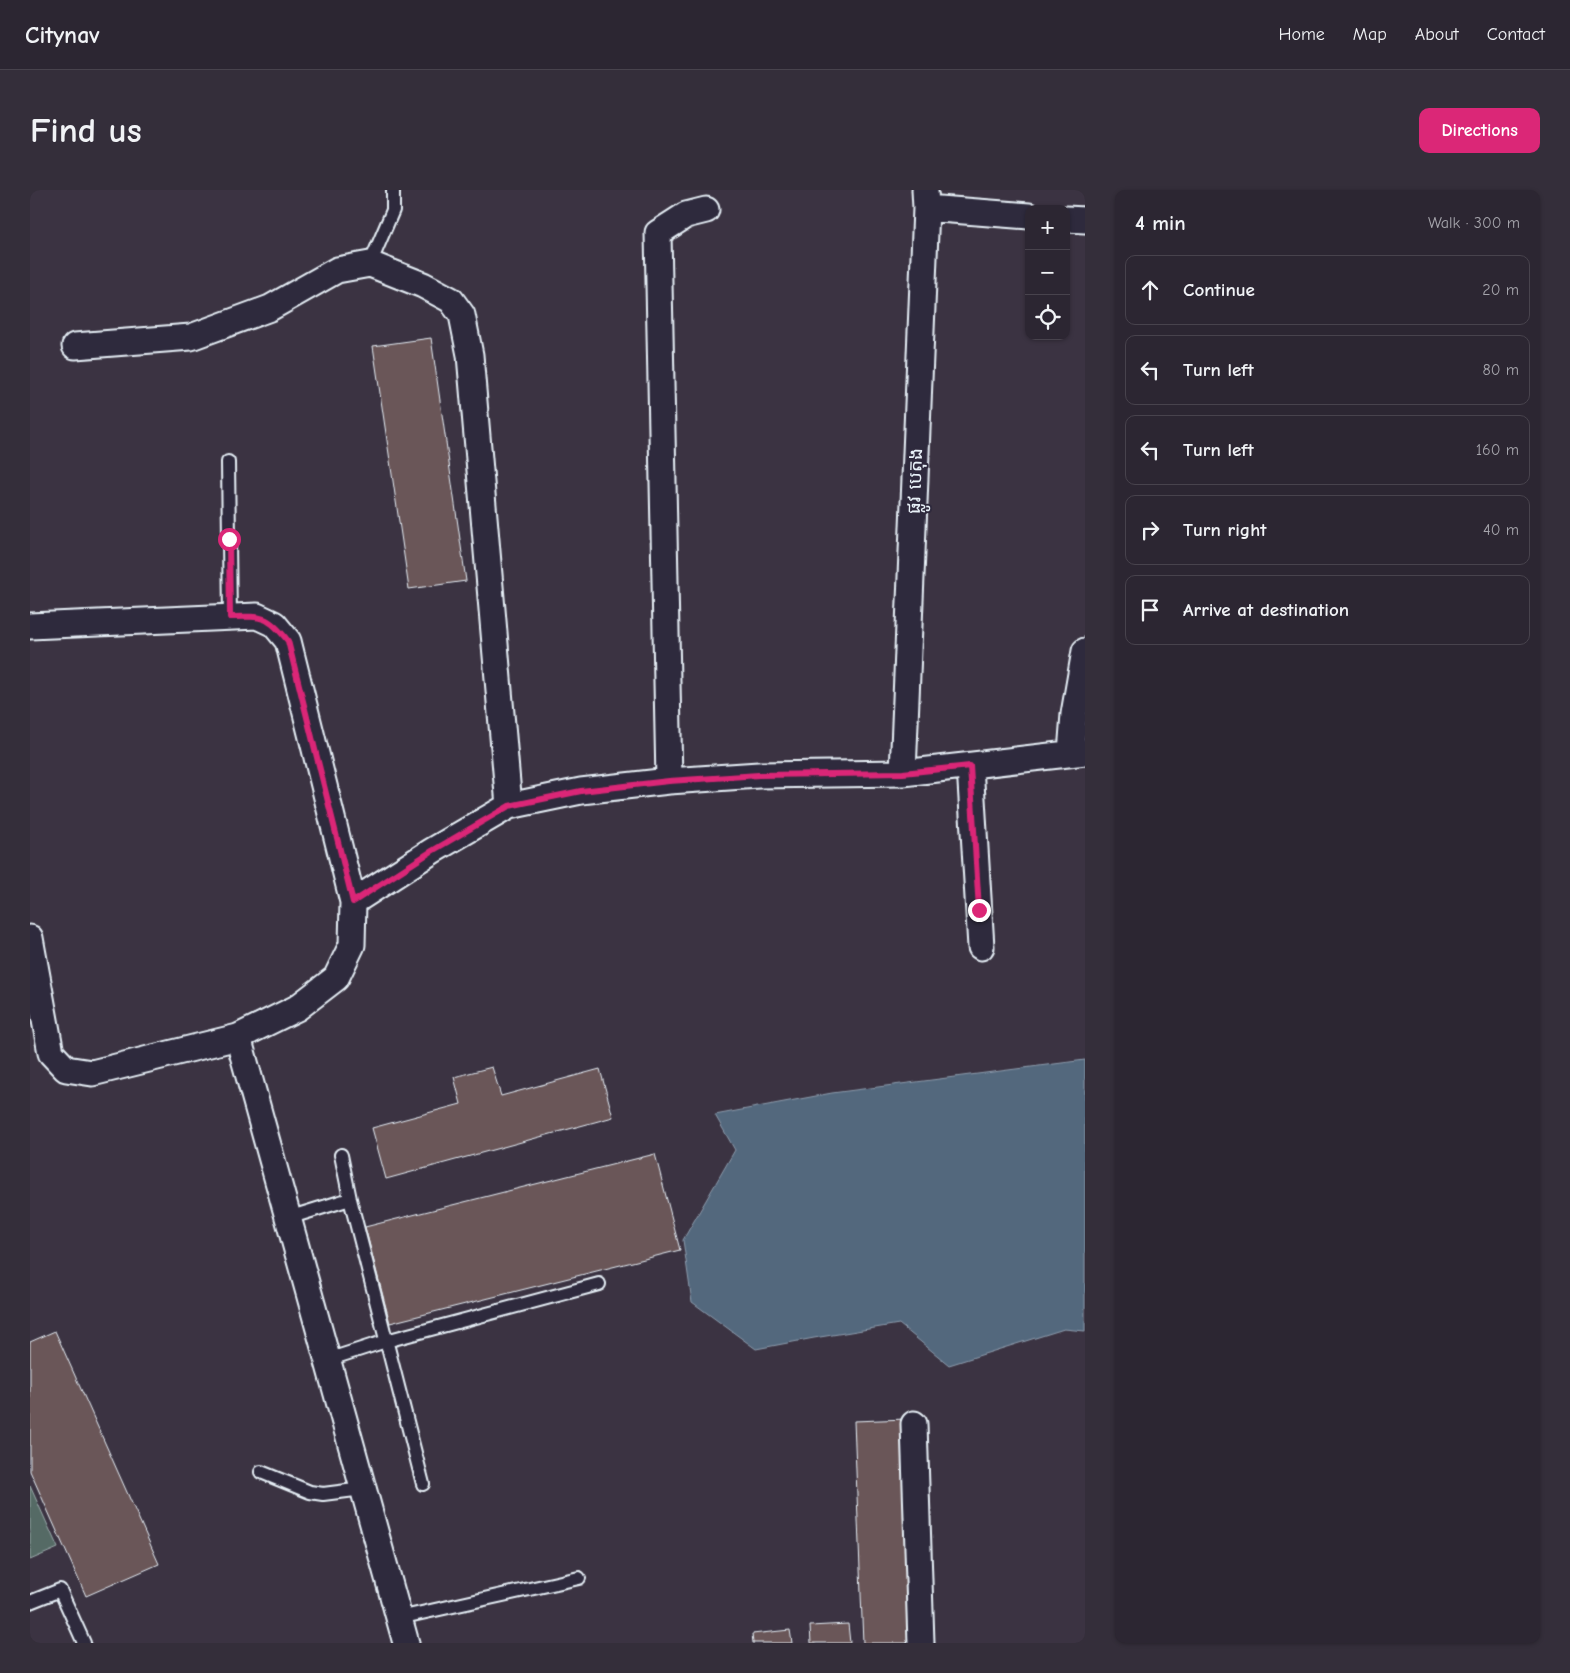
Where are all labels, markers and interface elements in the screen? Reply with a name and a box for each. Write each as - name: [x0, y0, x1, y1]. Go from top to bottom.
- text: Citynav: [25, 21, 100, 49]
- text: Home: [1278, 24, 1325, 45]
- text: Map: [1353, 24, 1387, 45]
- text: About: [1415, 24, 1459, 45]
- text: Contact: [1487, 24, 1545, 45]
- button: Directions: [1419, 108, 1540, 153]
- text: Find us: [30, 110, 142, 151]
- map controls: [1025, 205, 1070, 340]
- button: +: [1025, 205, 1070, 250]
- text: 4 min: [1135, 211, 1186, 235]
- text: Walk · 300 m: [1428, 214, 1520, 232]
- button: −: [1025, 250, 1070, 295]
- icon: ahead: [1136, 276, 1164, 304]
- text: Continue: [1183, 279, 1255, 301]
- text: 20 m: [1482, 281, 1519, 299]
- button: locate: [1025, 295, 1070, 340]
- icon: left: [1136, 356, 1164, 384]
- text: Turn left: [1183, 359, 1254, 381]
- text: 80 m: [1482, 361, 1519, 379]
- icon: left: [1136, 436, 1164, 464]
- text: Turn left: [1183, 439, 1254, 461]
- text: 160 m: [1476, 441, 1519, 459]
- street label: ផ្លូវ បេតុង: [903, 447, 933, 515]
- icon: right: [1136, 516, 1164, 544]
- text: Turn right: [1183, 519, 1267, 541]
- text: 40 m: [1483, 521, 1519, 539]
- route start: [218, 528, 241, 551]
- icon: arrive: [1136, 596, 1164, 624]
- text: Arrive at destination: [1183, 599, 1349, 621]
- route end: [968, 899, 991, 922]

